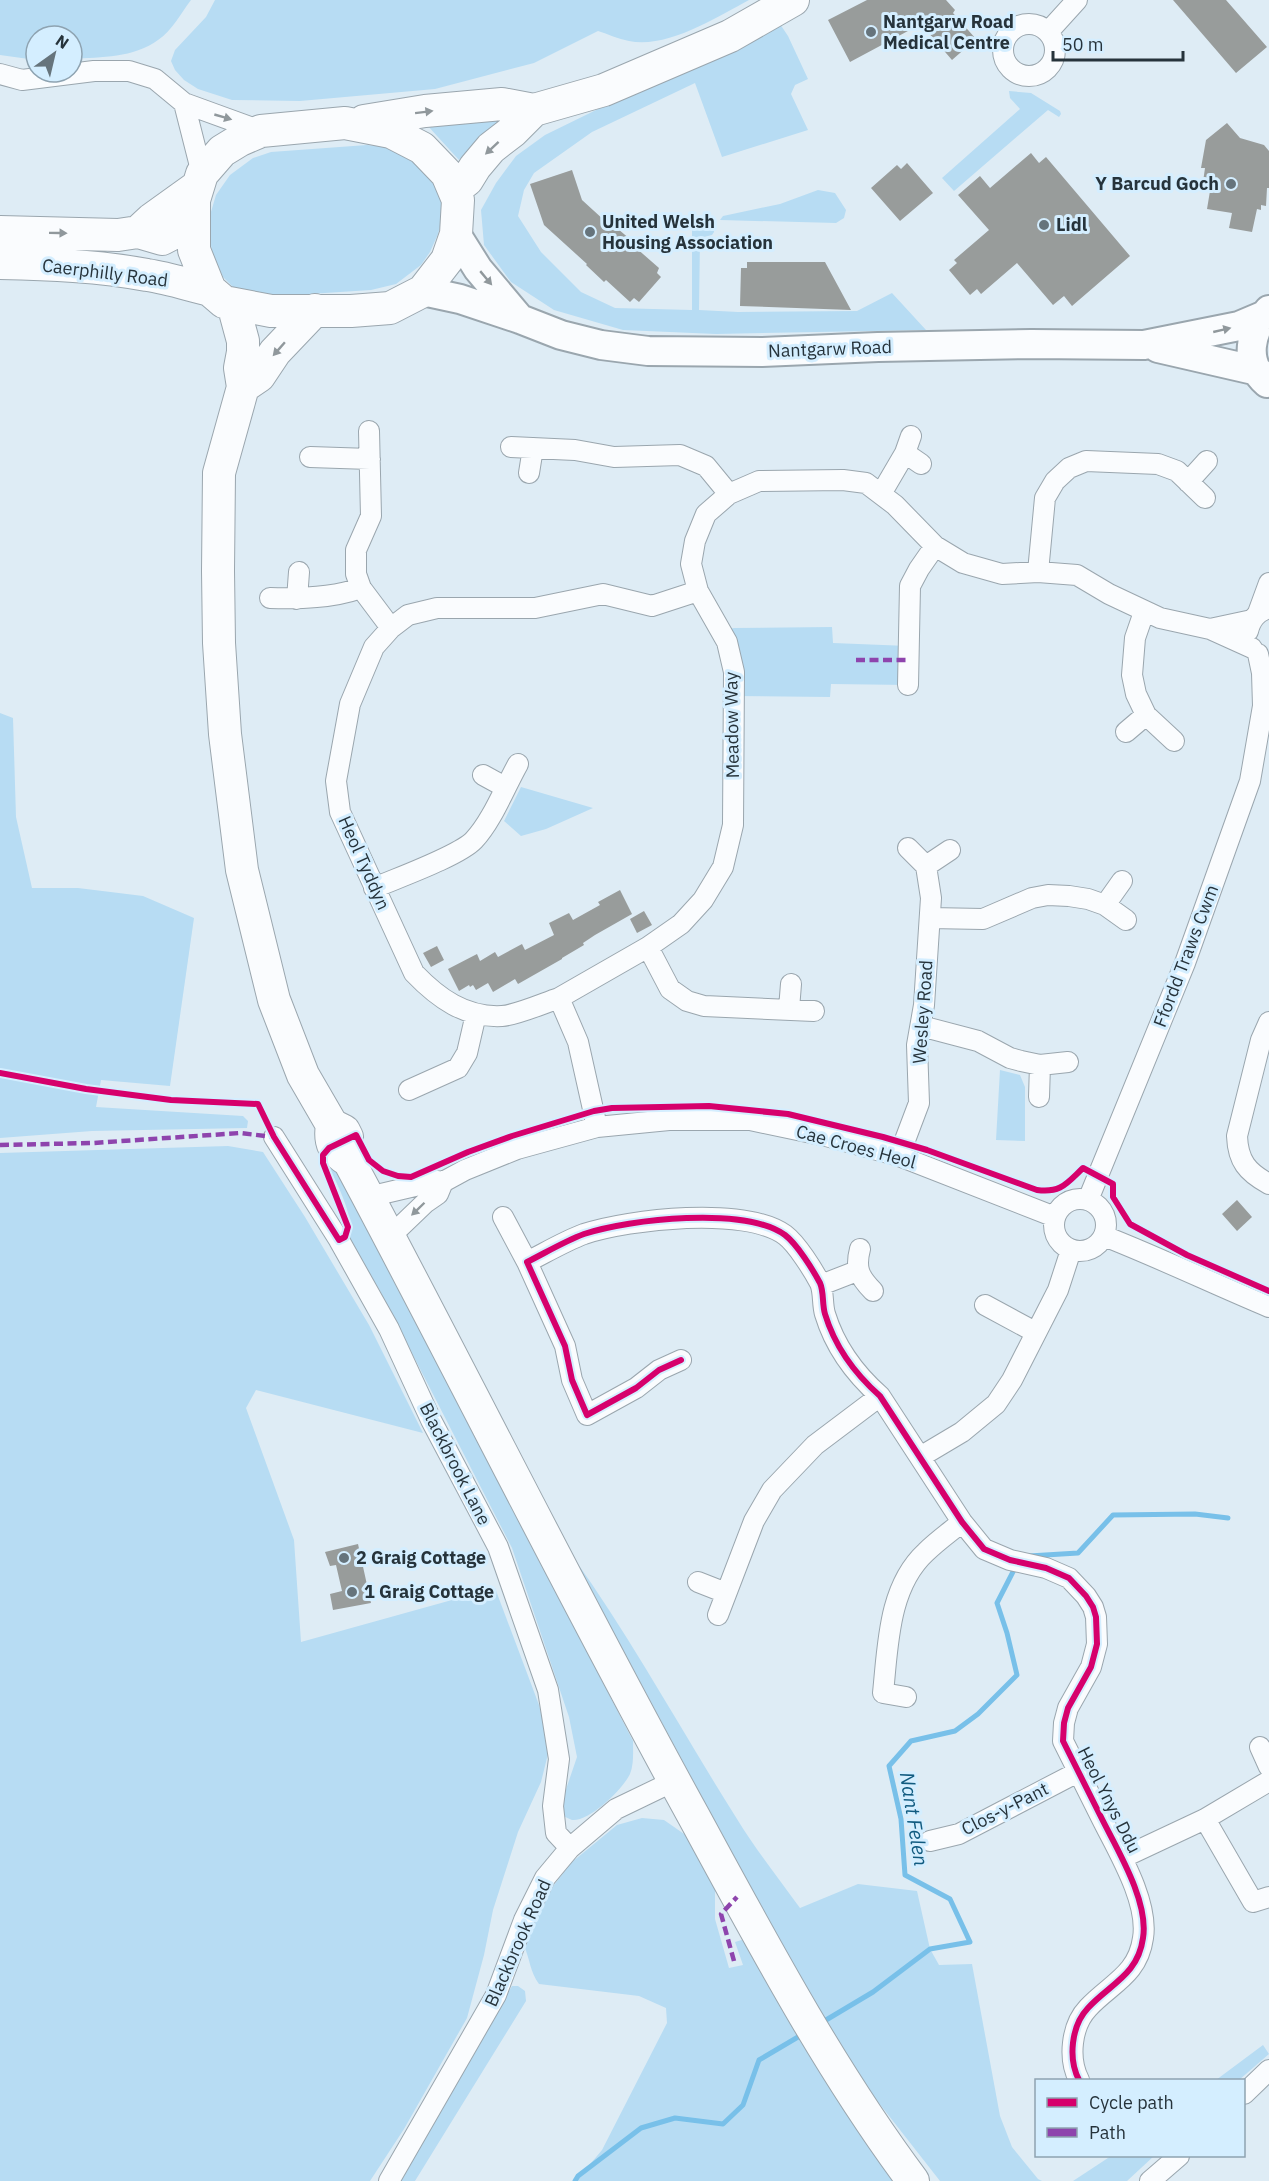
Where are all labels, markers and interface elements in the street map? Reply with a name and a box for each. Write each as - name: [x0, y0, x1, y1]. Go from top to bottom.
- place label: Nantgarw Road Medical Centre: [883, 10, 1014, 54]
- north arrow: [24, 24, 84, 84]
- scale bar: [1053, 24, 1184, 62]
- marker: Nantgarw Road Medical Centre: [864, 25, 878, 39]
- text: N: [52, 30, 73, 53]
- text: 50 m: [1062, 33, 1104, 56]
- one-way arrow: [414, 107, 433, 117]
- one-way arrow: [214, 113, 232, 122]
- one-way arrow: [485, 141, 500, 154]
- place label: Y Barcud Goch: [1095, 172, 1219, 195]
- marker: Y Barcud Goch: [1224, 177, 1238, 191]
- place label: United Welsh Housing Association: [602, 210, 773, 254]
- place label: Lidl: [1056, 213, 1088, 236]
- marker: Lidl: [1037, 218, 1051, 232]
- marker: United Welsh Housing Association: [583, 225, 597, 239]
- one-way arrow: [49, 228, 68, 238]
- street label: Caerphilly Road: [41, 253, 169, 292]
- one-way arrow: [479, 270, 492, 286]
- one-way arrow: [1213, 324, 1231, 334]
- street label: Nantgarw Road: [768, 335, 892, 362]
- one-way arrow: [273, 341, 286, 356]
- street label: Meadow Way: [719, 671, 744, 779]
- street label: Heol Tyddyn: [334, 812, 395, 913]
- street label: Ffordd Traws Cwm: [1148, 881, 1223, 1030]
- street label: Wesley Road: [907, 959, 938, 1065]
- street label: Cae Croes Heol: [794, 1119, 919, 1174]
- one-way arrow: [411, 1202, 425, 1216]
- street label: Blackbrook Lane: [415, 1399, 496, 1529]
- place label: 2 Graig Cottage: [356, 1546, 486, 1569]
- marker: 2 Graig Cottage: [337, 1551, 351, 1565]
- place label: 1 Graig Cottage: [364, 1580, 494, 1603]
- marker: 1 Graig Cottage: [345, 1585, 359, 1599]
- street label: Heol Ynys Ddu: [1073, 1743, 1146, 1857]
- water label: Nant Felen: [894, 1770, 935, 1868]
- street label: Clos-y-Pant: [957, 1777, 1052, 1840]
- street label: Blackbrook Road: [479, 1876, 556, 2010]
- legend: [1035, 2079, 1245, 2157]
- text: Cycle path: [1089, 2091, 1174, 2114]
- text: Path: [1089, 2121, 1126, 2144]

